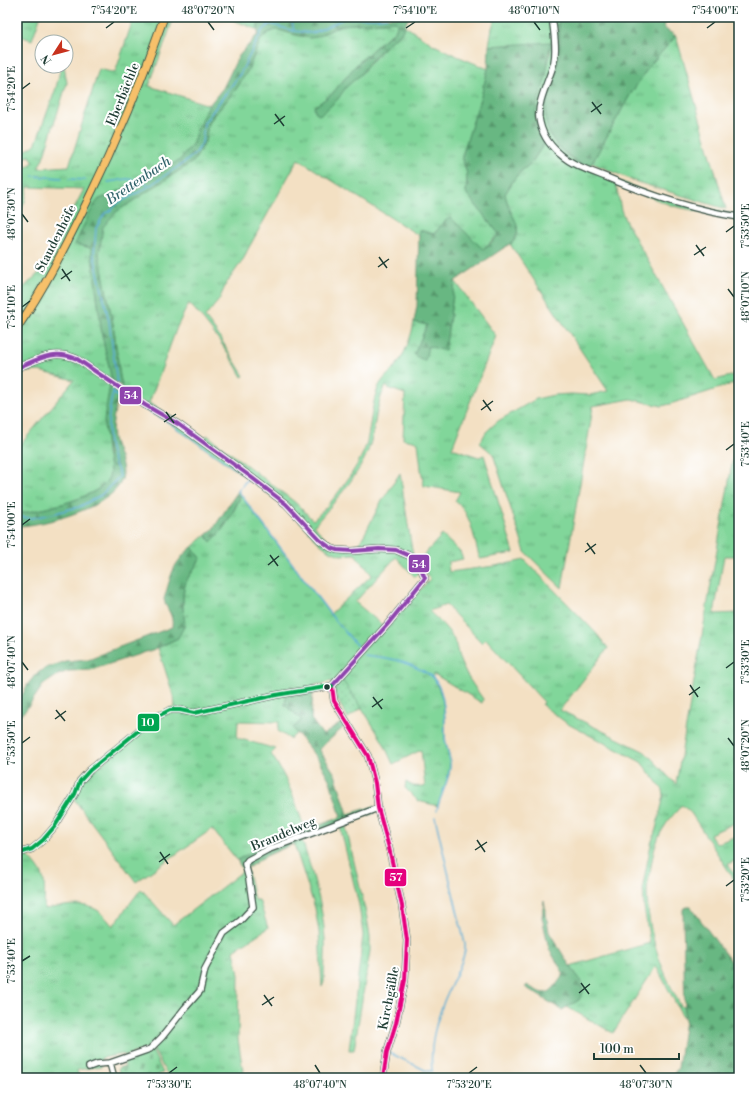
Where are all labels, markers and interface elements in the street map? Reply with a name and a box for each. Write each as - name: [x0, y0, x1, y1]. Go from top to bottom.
- text: 7°54'20"E: [91, 5, 137, 17]
- text: 48°07'20"N: [181, 5, 235, 17]
- text: 7°54'10"E: [393, 5, 437, 17]
- text: 48°07'10"N: [508, 5, 560, 17]
- text: 7°54'00"E: [692, 5, 738, 17]
- north arrow: [34, 34, 74, 74]
- text: N: [38, 51, 55, 67]
- street label: Eberbächle: [103, 60, 143, 128]
- text: 7°54'20"E: [6, 66, 18, 112]
- water label: Brettenbach: [102, 152, 175, 210]
- text: 48°07'30"N: [6, 187, 18, 241]
- street label: Staudenhöfe: [32, 202, 80, 275]
- text: 7°53'50"E: [740, 203, 752, 248]
- text: 48°07'10"N: [740, 271, 752, 323]
- text: 7°54'10"E: [6, 285, 18, 329]
- line badge: 54: [119, 386, 142, 405]
- text: 54: [124, 389, 138, 403]
- text: 7°53'40"E: [740, 421, 752, 467]
- text: 7°54'00"E: [6, 502, 18, 548]
- line badge: 54: [408, 554, 430, 573]
- text: 54: [412, 558, 426, 572]
- text: 48°07'40"N: [6, 635, 18, 689]
- text: 7°53'30"E: [740, 639, 752, 684]
- unlabelled marker: [322, 682, 332, 692]
- line badge: 10: [137, 713, 160, 732]
- text: 10: [142, 716, 154, 730]
- text: 48°07'20"N: [740, 719, 752, 773]
- text: 7°53'50"E: [6, 720, 18, 765]
- street label: Brandelweg: [248, 813, 319, 855]
- text: 7°53'20"E: [740, 857, 752, 903]
- line badge: 57: [384, 868, 407, 887]
- text: 57: [390, 871, 403, 885]
- text: 7°53'40"E: [6, 938, 18, 984]
- street label: Kirchgäßle: [375, 965, 403, 1031]
- scale bar: [594, 1035, 679, 1061]
- text: 100 m: [600, 1042, 634, 1057]
- text: 7°53'30"E: [147, 1079, 192, 1091]
- text: 48°07'40"N: [293, 1079, 347, 1091]
- text: 7°53'20"E: [446, 1079, 492, 1091]
- text: 48°07'30"N: [619, 1079, 673, 1091]

